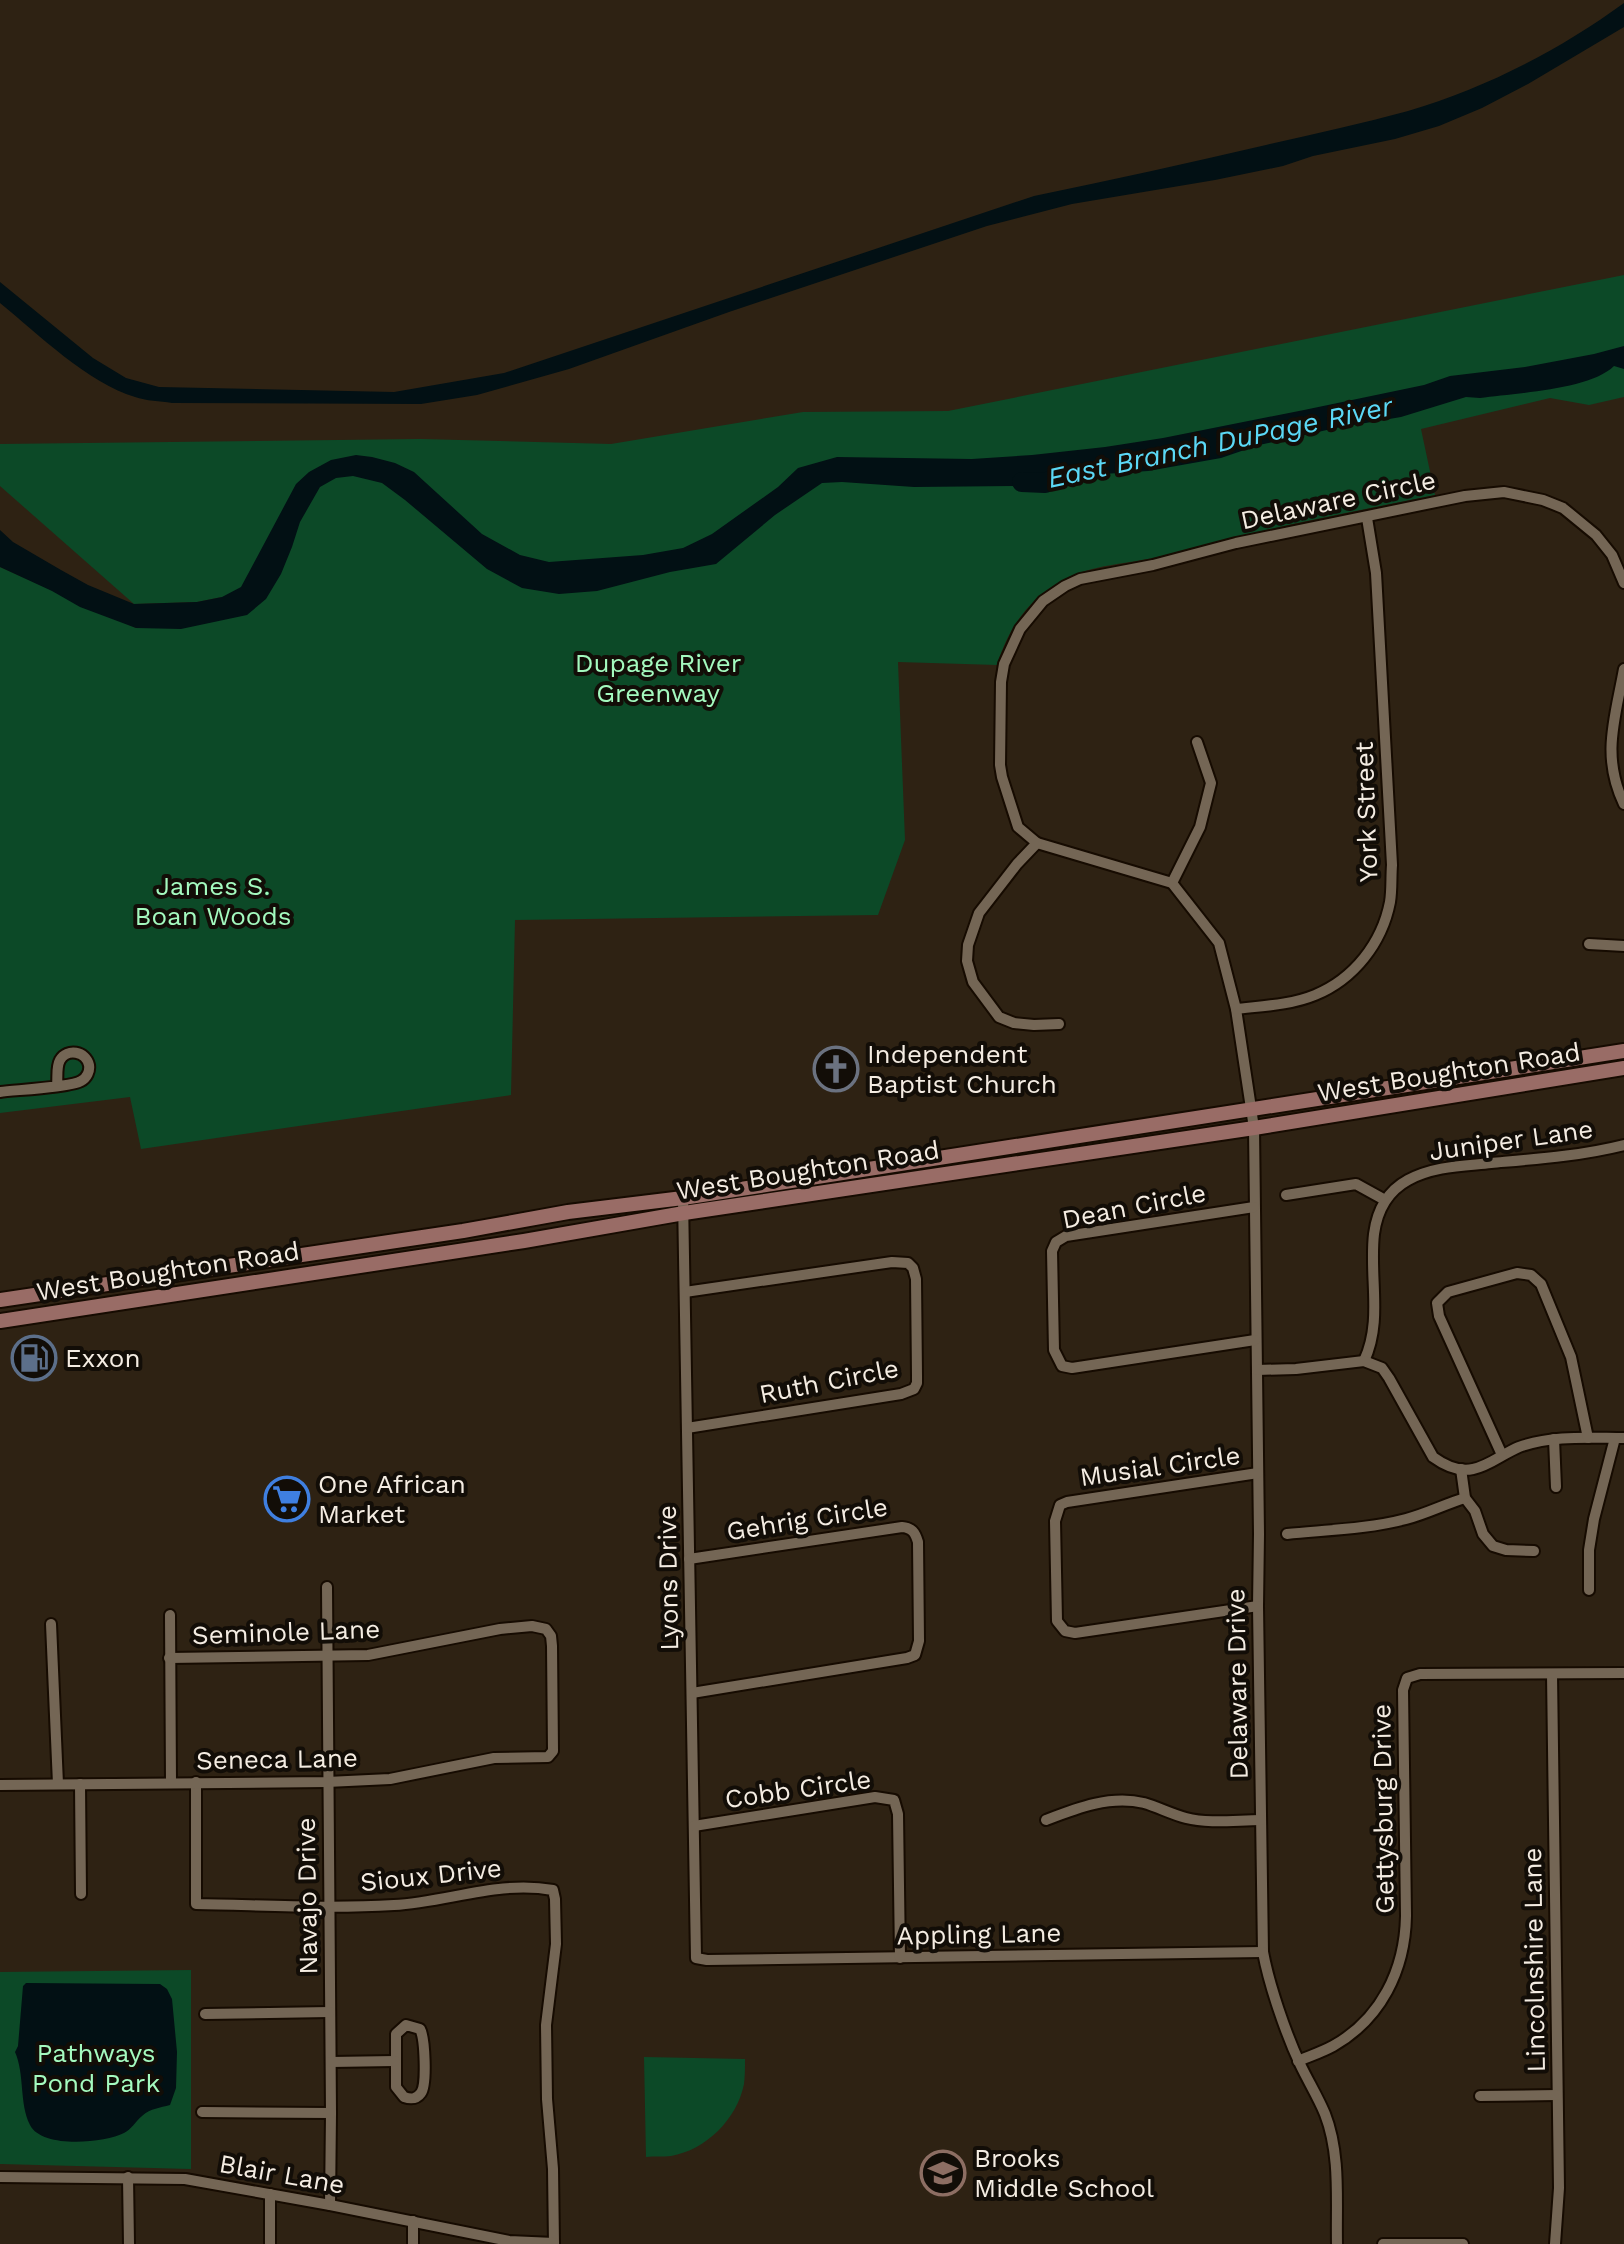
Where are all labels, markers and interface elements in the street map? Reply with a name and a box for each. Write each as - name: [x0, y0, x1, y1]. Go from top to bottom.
- water label: East Branch DuPage River: [1044, 389, 1397, 495]
- street label: Delaware Circle: [1238, 465, 1438, 535]
- park label: Dupage River Greenway: [575, 648, 741, 708]
- street label: York Street: [1349, 741, 1383, 883]
- park label: James S. Boan Woods: [135, 871, 291, 931]
- street label: West Boughton Road: [1315, 1036, 1583, 1108]
- place label: Independent Baptist Church: [867, 1039, 1057, 1099]
- church icon: Independent Baptist Church: [812, 1045, 860, 1093]
- street label: Juniper Lane: [1427, 1114, 1595, 1166]
- street label: West Boughton Road: [674, 1134, 942, 1206]
- street label: Dean Circle: [1060, 1177, 1208, 1235]
- street label: West Boughton Road: [34, 1235, 302, 1307]
- fuel station icon: Exxon: [10, 1334, 58, 1382]
- place label: Exxon: [65, 1343, 140, 1373]
- street label: Ruth Circle: [757, 1353, 901, 1409]
- street label: Musial Circle: [1078, 1440, 1242, 1492]
- place label: One African Market: [318, 1469, 466, 1529]
- supermarket icon: One African Market: [263, 1475, 311, 1523]
- street label: Gehrig Circle: [724, 1491, 890, 1547]
- street label: Lyons Drive: [652, 1505, 684, 1651]
- street label: Delaware Drive: [1220, 1588, 1254, 1780]
- street label: Seminole Lane: [191, 1614, 381, 1650]
- street label: Gettysburg Drive: [1366, 1704, 1400, 1914]
- street label: Seneca Lane: [196, 1743, 358, 1775]
- street label: Cobb Circle: [723, 1764, 873, 1814]
- street label: Navajo Drive: [291, 1817, 323, 1975]
- street label: Lincolnshire Lane: [1517, 1847, 1551, 2073]
- street label: Sioux Drive: [359, 1853, 503, 1897]
- street label: Appling Lane: [896, 1918, 1062, 1950]
- park label: Pathways Pond Park: [32, 2038, 160, 2098]
- place label: Brooks Middle School: [974, 2143, 1154, 2203]
- street label: Blair Lane: [217, 2148, 347, 2200]
- school or university icon: Brooks Middle School: [919, 2149, 967, 2197]

